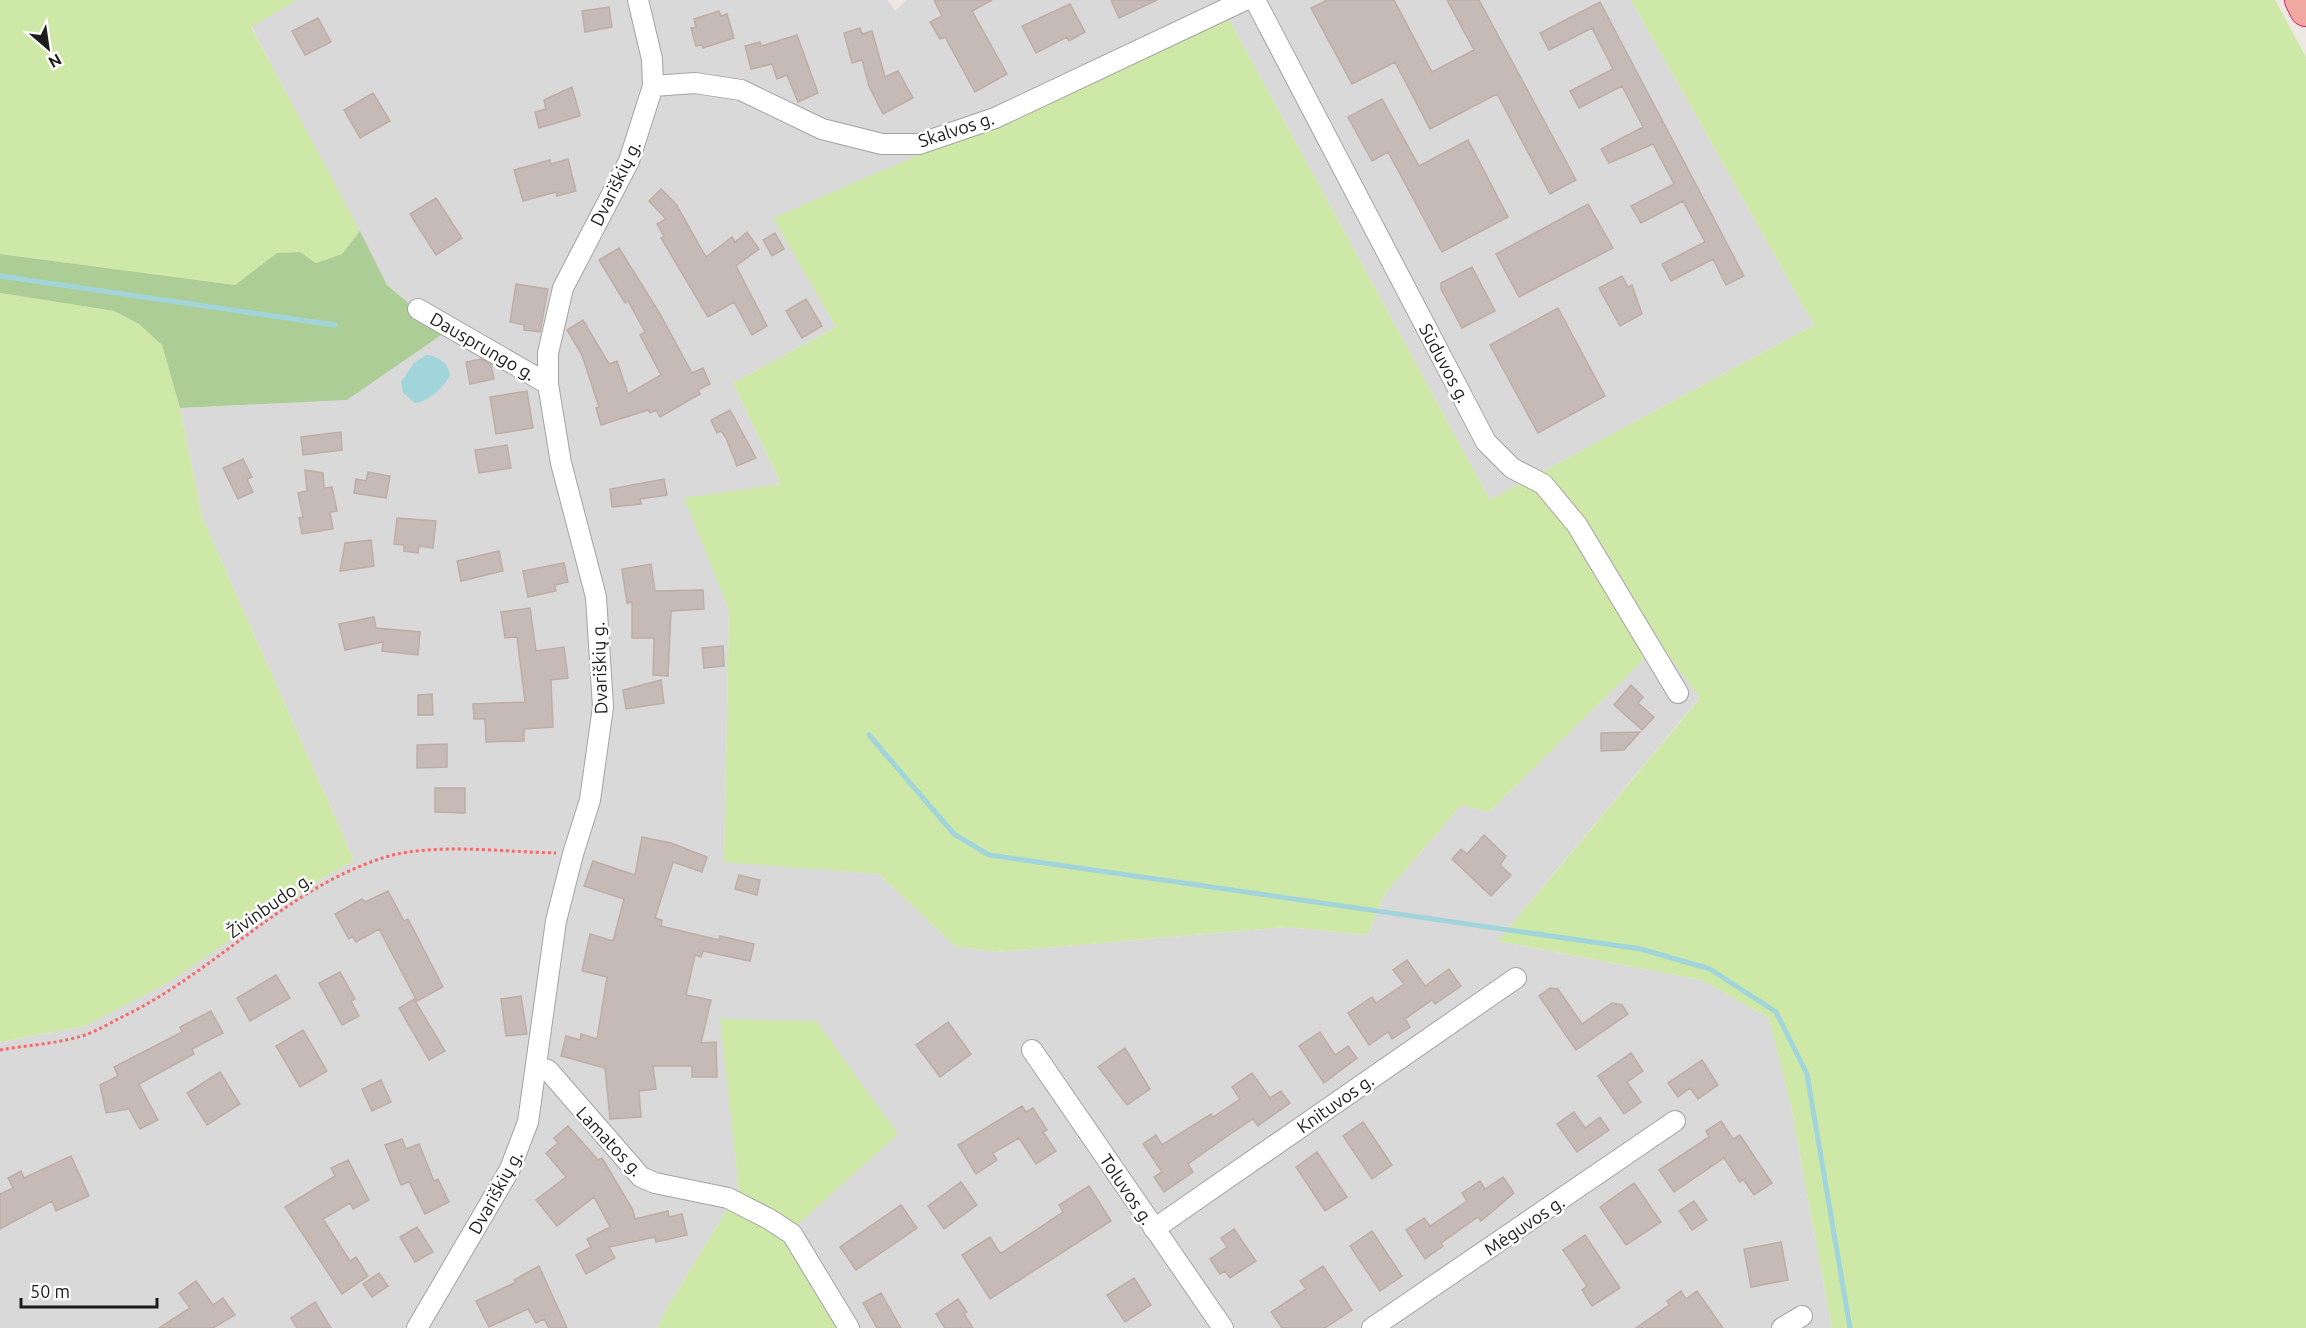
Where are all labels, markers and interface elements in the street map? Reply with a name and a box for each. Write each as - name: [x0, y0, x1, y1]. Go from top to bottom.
- north arrow: [18, 18, 78, 78]
- text: N: [46, 50, 65, 72]
- street label: Skalvos g.: [916, 107, 996, 151]
- street label: Dvariškių g.: [586, 137, 644, 229]
- street label: Dausprungo g.: [427, 308, 539, 384]
- street label: Sūduvos g.: [1416, 320, 1474, 406]
- street label: Dvariškių g.: [587, 621, 611, 715]
- street label: Živinbudo g.: [222, 868, 315, 942]
- street label: Knituvos g.: [1293, 1069, 1377, 1137]
- street label: Lamatos g.: [573, 1102, 647, 1180]
- street label: Dvariškių g.: [464, 1147, 526, 1237]
- street label: Toluvos g.: [1096, 1150, 1158, 1228]
- street label: Mėguvos g.: [1480, 1191, 1568, 1259]
- scale bar: [21, 1271, 158, 1309]
- text: 50 m: [30, 1281, 70, 1301]

